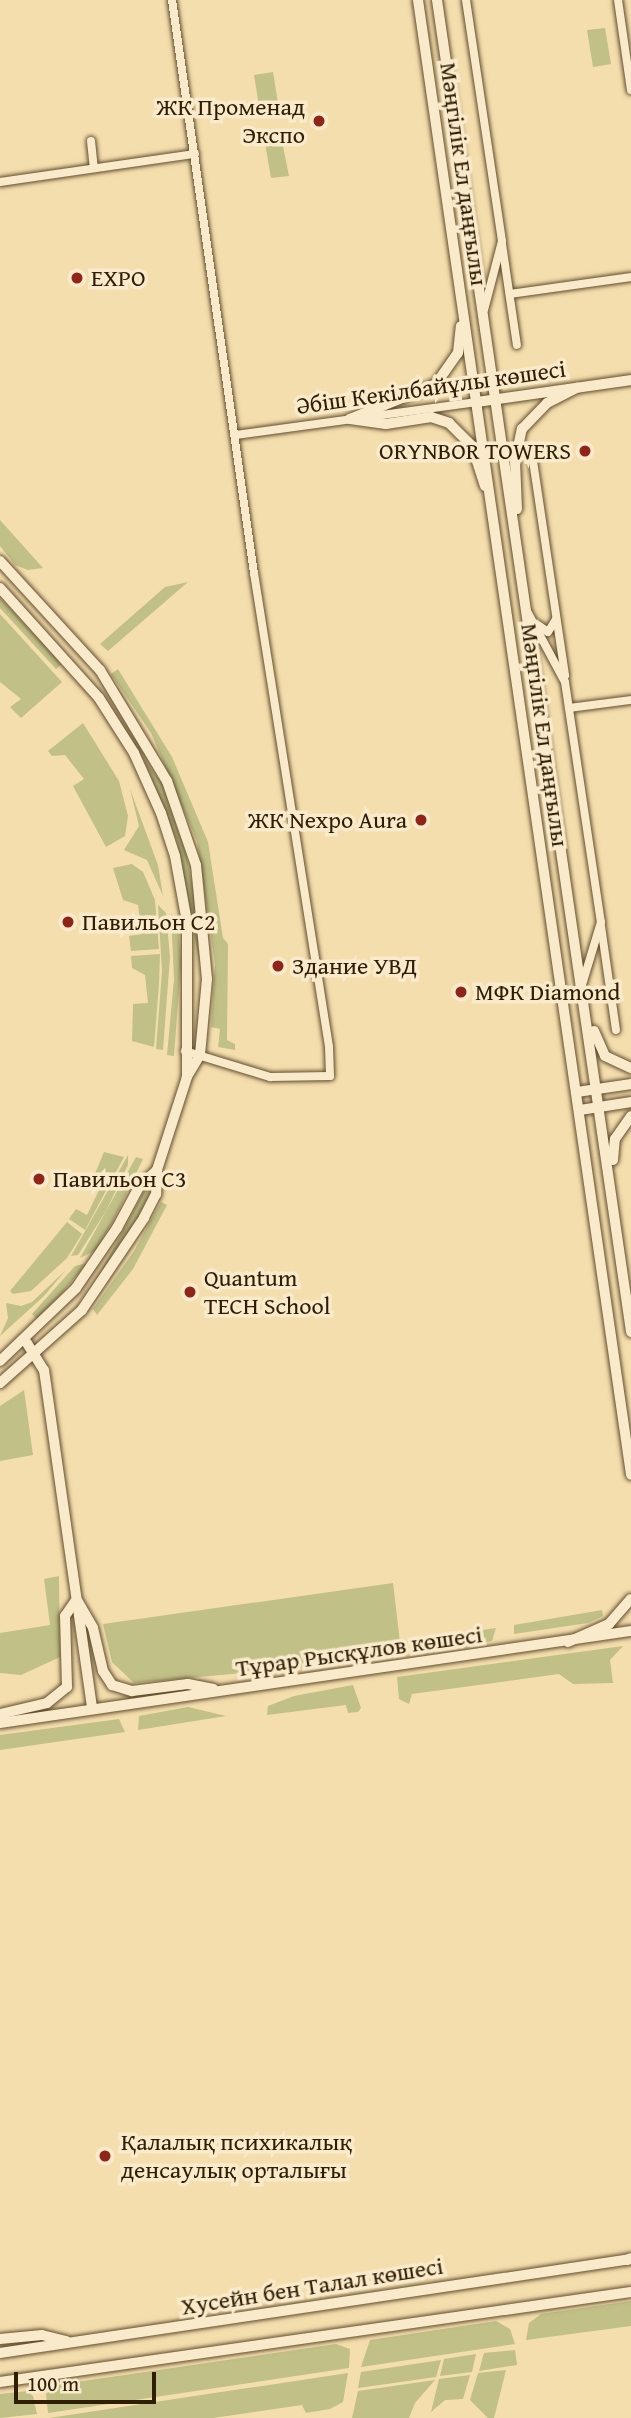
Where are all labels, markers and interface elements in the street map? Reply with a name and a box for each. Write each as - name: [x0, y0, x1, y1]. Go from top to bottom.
- street label: Мәңгілік Ел даңғылы: [434, 60, 494, 288]
- place label: ЖК Променад Экспо: [156, 93, 305, 149]
- marker: ЖК Променад Экспо: [311, 113, 327, 129]
- place label: EXPO: [91, 264, 146, 292]
- marker: EXPO: [69, 270, 85, 286]
- street label: Әбіш Кекілбайұлы көшесі: [294, 354, 568, 420]
- place label: ORYNBOR TOWERS: [379, 437, 571, 465]
- marker: ORYNBOR TOWERS: [577, 443, 593, 459]
- street label: Мәңгілік Ел даңғылы: [515, 621, 575, 849]
- place label: ЖК Nexpo Aura: [248, 806, 407, 834]
- marker: ЖК Nexpo Aura: [413, 812, 429, 828]
- place label: Павильон С2: [82, 908, 215, 936]
- marker: Павильон С2: [60, 914, 76, 930]
- place label: Здание УВД: [292, 952, 417, 980]
- marker: Здание УВД: [270, 958, 286, 974]
- place label: МФК Diamond: [475, 978, 620, 1006]
- marker: МФК Diamond: [453, 984, 469, 1000]
- place label: Павильон С3: [53, 1165, 186, 1193]
- marker: Павильон С3: [31, 1171, 47, 1187]
- place label: Quantum TECH School: [204, 1264, 331, 1320]
- marker: Quantum TECH School: [182, 1284, 198, 1300]
- street label: Тұрар Рысқұлов көшесі: [234, 1619, 484, 1683]
- place label: Қалалық психикалық денсаулық орталығы: [121, 2128, 352, 2184]
- marker: Қалалық психикалық денсаулық орталығы: [95, 2146, 115, 2166]
- street label: Хусейн бен Талал көшесі: [179, 2251, 445, 2321]
- scale bar: [18, 2358, 159, 2402]
- text: 100 m: [27, 2368, 79, 2399]

